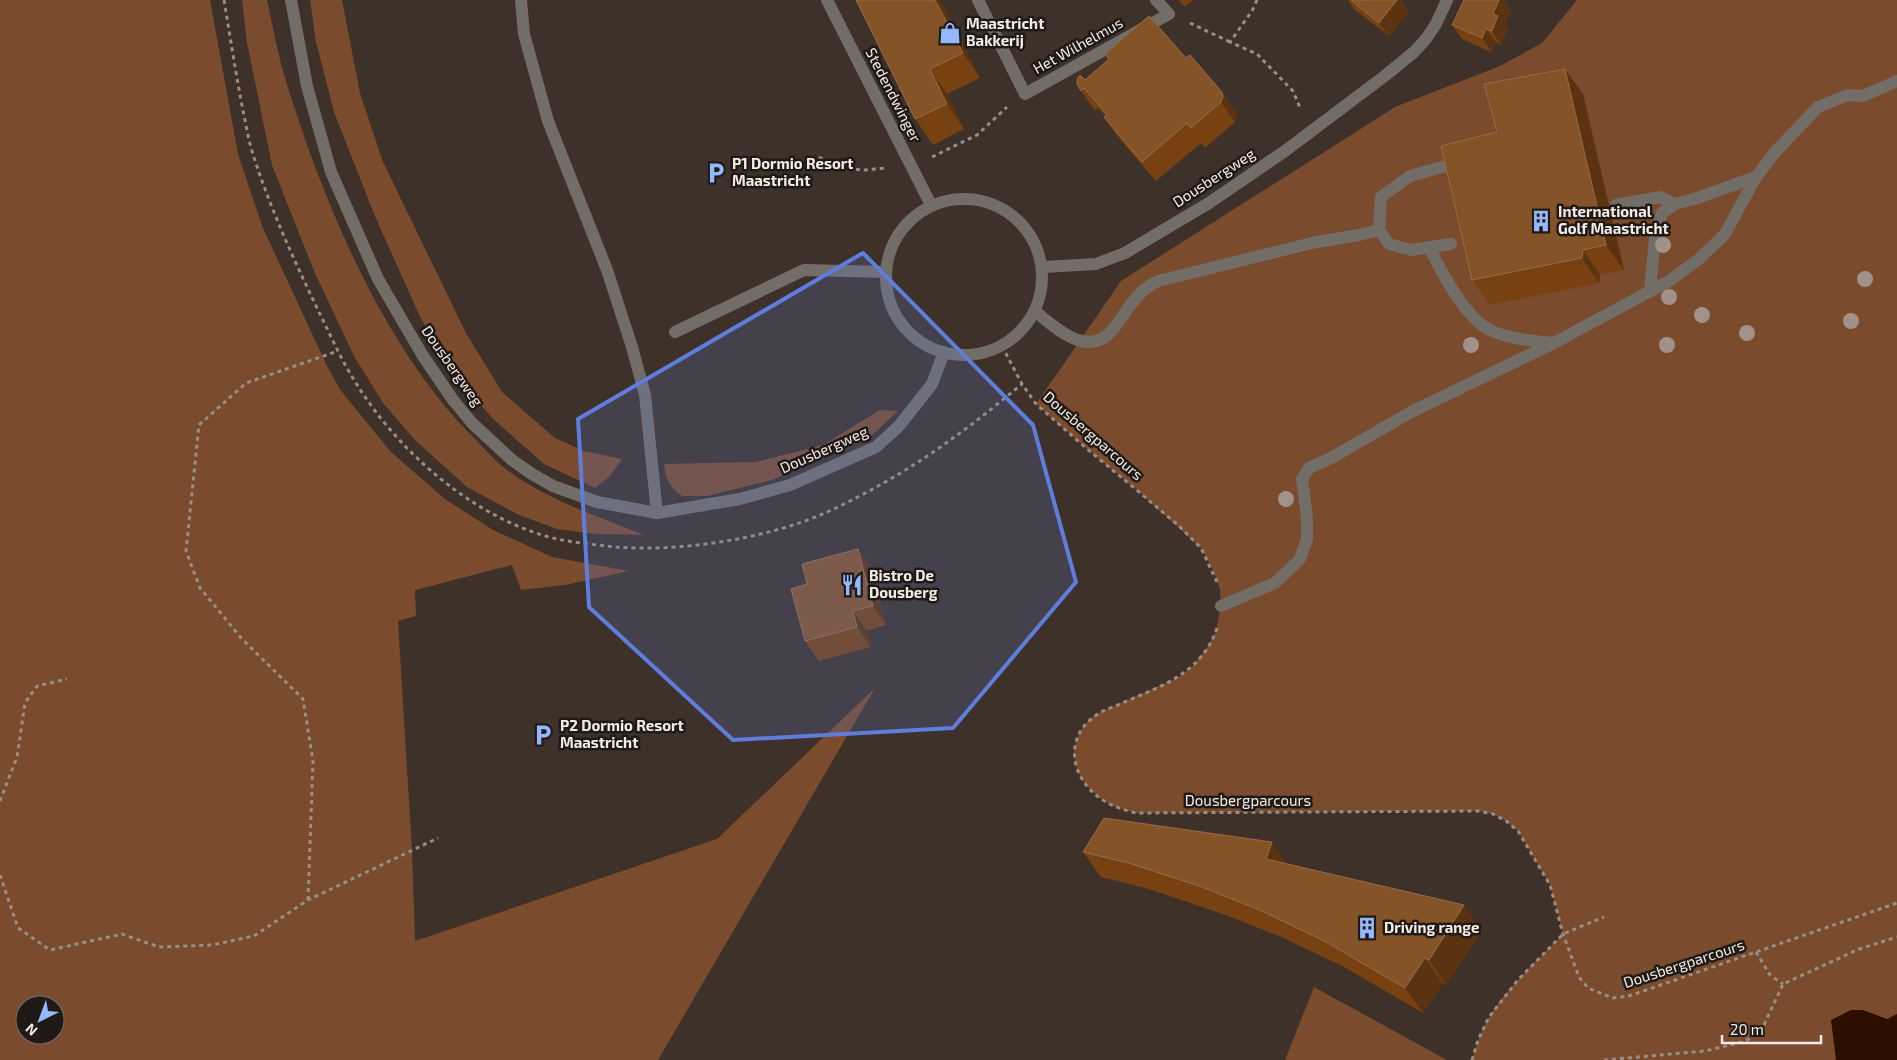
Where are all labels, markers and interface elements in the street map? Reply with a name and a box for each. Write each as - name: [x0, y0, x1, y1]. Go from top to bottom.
- street label: Het Wilhelmus: [1029, 13, 1126, 77]
- place label: Maastricht Bakkerij: [966, 14, 1044, 49]
- shop icon: Maastricht Bakkerij: [937, 20, 963, 46]
- street label: Stedendwinger: [862, 44, 925, 145]
- street label: Dousbergweg: [1169, 144, 1258, 210]
- place label: P1 Dormio Resort Maastricht: [732, 154, 853, 189]
- parking icon: P1 Dormio Resort Maastricht: [703, 160, 729, 186]
- place label: International Golf Maastricht: [1558, 202, 1669, 237]
- building icon: International Golf Maastricht: [1528, 208, 1554, 234]
- street label: Dousbergweg: [418, 322, 488, 410]
- street label: Dousbergparcours: [1040, 387, 1147, 483]
- street label: Dousbergweg: [777, 421, 871, 476]
- place label: Bistro De Dousberg: [869, 566, 938, 601]
- restaurant icon: Bistro De Dousberg: [839, 572, 865, 598]
- place label: P2 Dormio Resort Maastricht: [560, 716, 684, 751]
- parking icon: P2 Dormio Resort Maastricht: [530, 722, 556, 748]
- street label: Dousbergparcours: [1185, 791, 1311, 809]
- building icon: Driving range: [1354, 915, 1380, 941]
- place label: Driving range: [1384, 918, 1479, 936]
- street label: Dousbergparcours: [1621, 935, 1747, 991]
- north arrow: [15, 995, 65, 1045]
- scale bar: [1722, 1012, 1821, 1044]
- text: N: [22, 1020, 40, 1040]
- text: 20 m: [1730, 1020, 1764, 1038]

